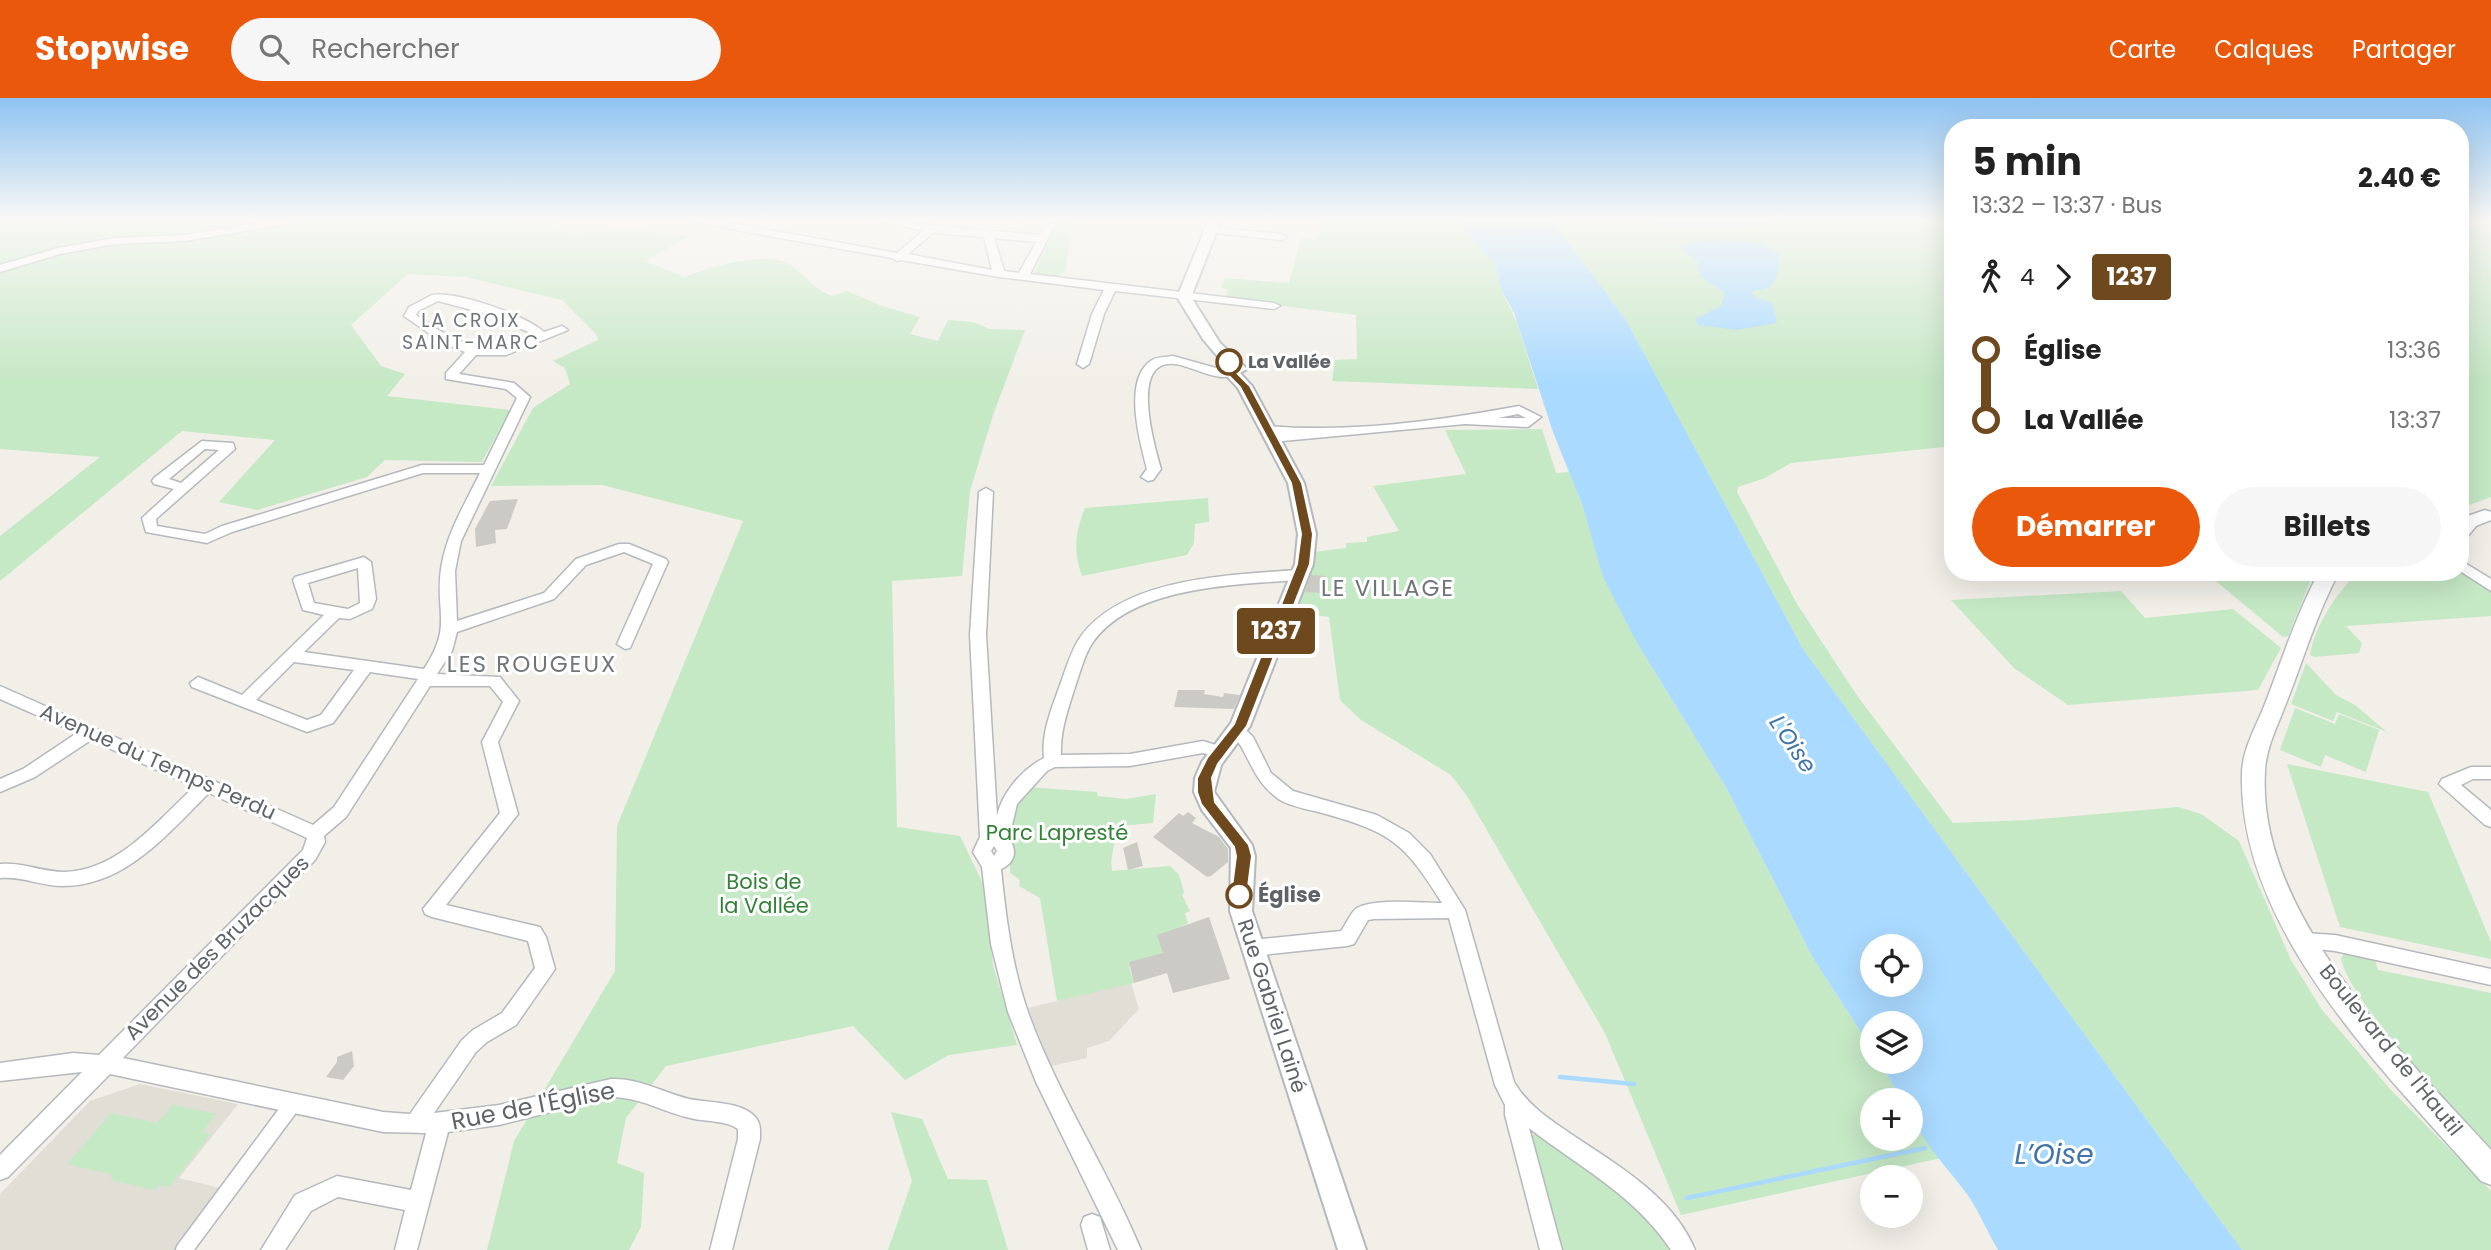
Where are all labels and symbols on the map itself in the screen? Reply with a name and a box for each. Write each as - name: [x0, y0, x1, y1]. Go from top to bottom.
- district label: LA CROIX SAINT-MARC: [402, 307, 540, 356]
- marker: La Vallée: [1216, 349, 1242, 375]
- place label: La Vallée: [1248, 349, 1331, 374]
- district label: LE VILLAGE: [1321, 572, 1455, 604]
- line badge: 1237: [1227, 608, 1325, 654]
- district label: LES ROUGEUX: [447, 648, 617, 680]
- street label: Avenue du Temps Perdu: [36, 696, 281, 827]
- water label: L'Oise: [1762, 709, 1824, 779]
- park label: Parc Lapresté: [986, 818, 1128, 847]
- street label: Avenue des Bruzacques: [118, 849, 315, 1046]
- park label: Bois de la Vallée: [719, 867, 809, 920]
- place label: Église: [1258, 880, 1321, 909]
- marker: Église: [1226, 882, 1252, 908]
- street label: Rue Gabriel Lainé: [1231, 915, 1314, 1097]
- street label: Boulevard de l'Hautil: [2313, 958, 2470, 1142]
- street label: Rue de l'Église: [448, 1073, 618, 1138]
- water label: L’Oise: [2014, 1135, 2094, 1174]

